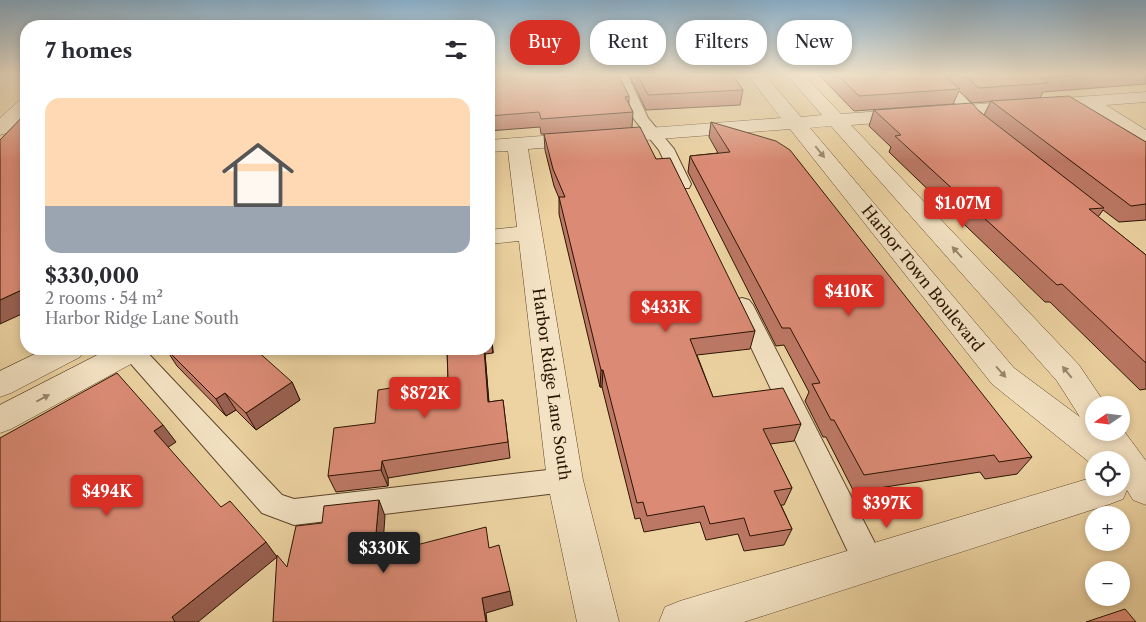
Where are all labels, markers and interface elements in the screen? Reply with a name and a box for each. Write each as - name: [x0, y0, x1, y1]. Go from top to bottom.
- chip: Buy: [510, 20, 580, 65]
- chip: Rent: [590, 20, 666, 65]
- chip: Filters: [676, 20, 767, 65]
- chip: New: [777, 20, 852, 65]
- icon: filters: [442, 36, 470, 64]
- text: 7 homes: [45, 38, 132, 63]
- icon: home: [213, 130, 303, 220]
- one-way arrow: [814, 145, 825, 158]
- pin: $1.07M: [922, 186, 1004, 229]
- text: $1.07M: [935, 193, 991, 213]
- street label: Harbor Town Boulevard: [858, 201, 989, 356]
- one-way arrow: [951, 246, 963, 258]
- text: $330,000: [45, 263, 139, 288]
- pin: $410K: [814, 274, 884, 317]
- text: $410K: [825, 281, 873, 301]
- street label: Harbor Ridge Lane South: [529, 287, 575, 481]
- text: 2 rooms · 54 m²: [45, 288, 163, 308]
- pin: $433K: [631, 290, 701, 333]
- text: $433K: [641, 297, 691, 317]
- text: Harbor Ridge Lane South: [45, 308, 239, 328]
- one-way arrow: [995, 366, 1007, 378]
- one-way arrow: [1061, 366, 1072, 379]
- pin: $872K: [390, 376, 460, 419]
- text: $872K: [400, 383, 450, 403]
- one-way arrow: [36, 394, 51, 402]
- north arrow: [1085, 396, 1130, 441]
- map controls: [1085, 396, 1130, 606]
- button: locate: [1085, 451, 1130, 496]
- pin: $494K: [72, 474, 142, 517]
- text: $494K: [82, 481, 132, 501]
- pin: $397K: [852, 486, 922, 529]
- text: $397K: [863, 493, 911, 513]
- button: +: [1085, 506, 1130, 551]
- pin: $330K: [349, 532, 419, 574]
- text: $330K: [359, 538, 409, 558]
- button: −: [1085, 561, 1130, 606]

